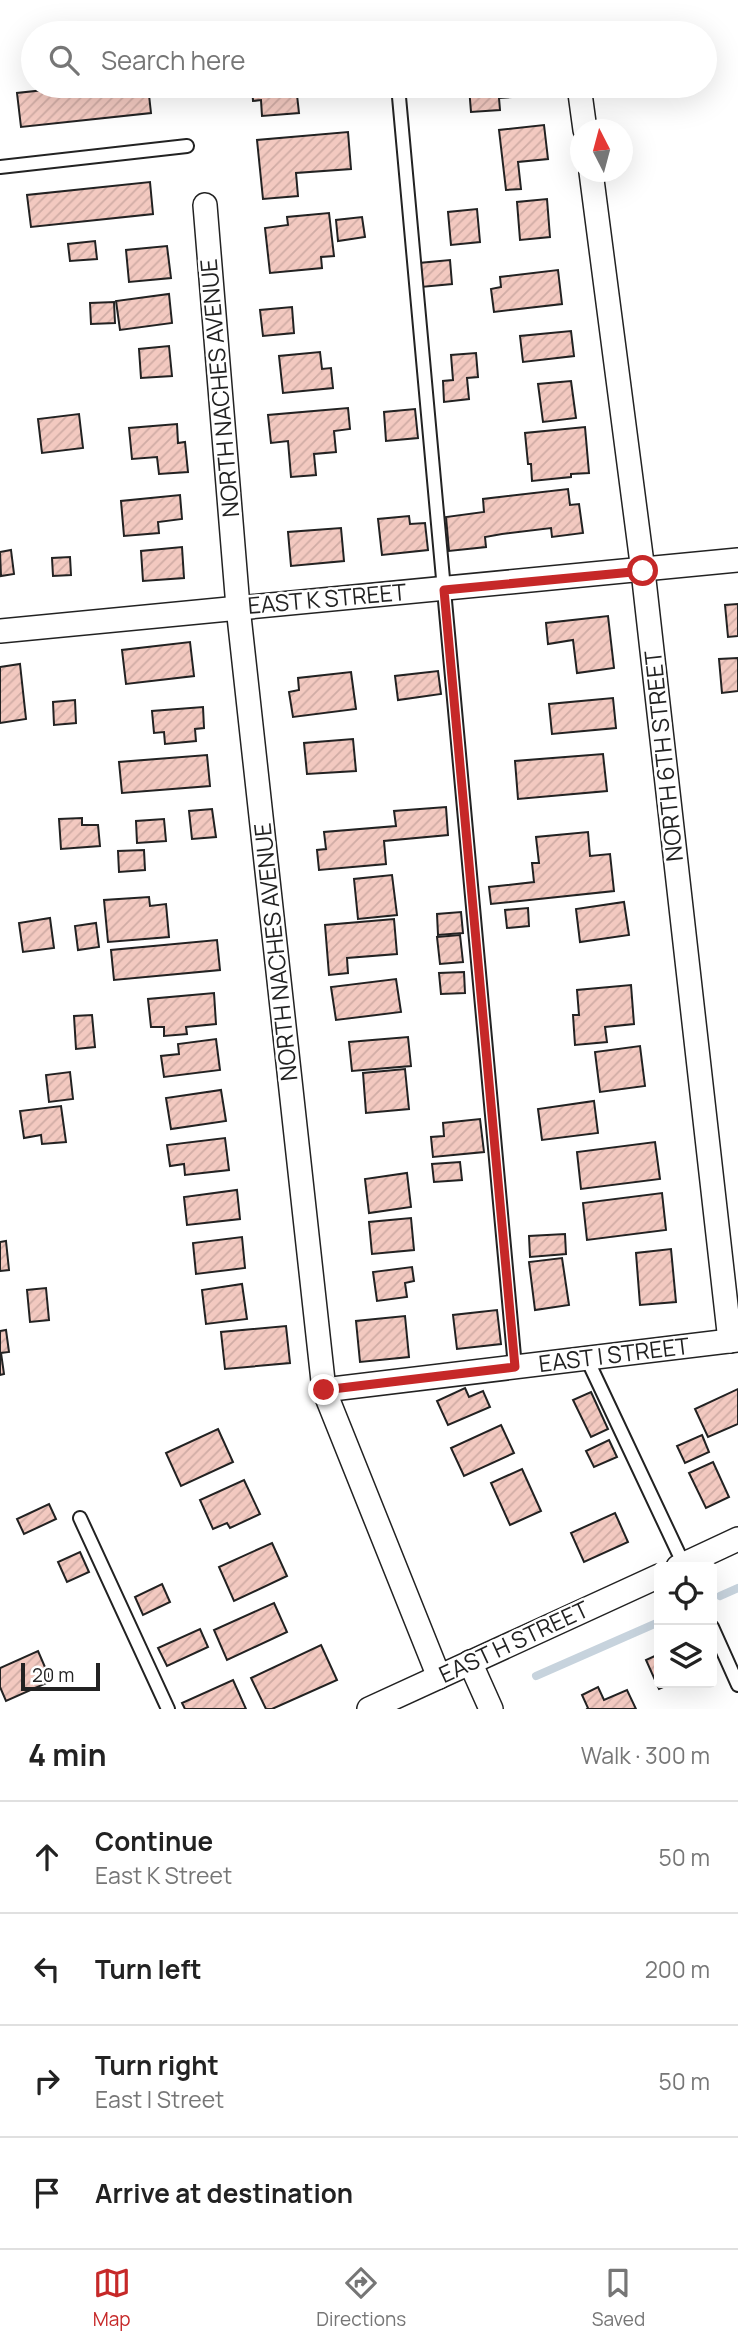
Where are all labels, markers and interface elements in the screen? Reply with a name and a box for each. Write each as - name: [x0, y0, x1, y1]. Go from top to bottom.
- search box: [21, 21, 717, 98]
- icon: search: [45, 41, 83, 79]
- text: Search here: [101, 42, 246, 78]
- north arrow: [570, 119, 633, 182]
- street label: NORTH NACHES AVENUE: [192, 258, 246, 519]
- route start: [627, 555, 658, 586]
- street label: EAST K STREET: [246, 575, 408, 621]
- street label: NORTH 6TH STREET: [636, 649, 690, 863]
- street label: NORTH NACHES AVENUE: [246, 822, 304, 1083]
- street label: EAST I STREET: [537, 1329, 691, 1379]
- route end: [308, 1374, 339, 1405]
- map controls: [654, 1562, 717, 1688]
- button: locate: [654, 1562, 717, 1625]
- street label: EAST H STREET: [434, 1592, 594, 1690]
- button: layers: [654, 1625, 717, 1688]
- scale bar: [21, 1660, 100, 1692]
- text: 20 m: [32, 1662, 74, 1688]
- text: 4 min: [28, 1734, 106, 1775]
- text: Walk · 300 m: [581, 1739, 710, 1771]
- text: Continue: [95, 1823, 213, 1859]
- icon: ahead: [28, 1838, 66, 1876]
- text: 50 m: [659, 1841, 710, 1873]
- text: East K Street: [95, 1859, 232, 1891]
- icon: left: [28, 1950, 66, 1988]
- text: Turn left: [95, 1951, 202, 1987]
- text: 200 m: [645, 1953, 710, 1985]
- text: Turn right: [95, 2047, 219, 2083]
- icon: right: [28, 2062, 66, 2100]
- text: 50 m: [659, 2065, 710, 2097]
- text: East I Street: [95, 2083, 224, 2115]
- icon: arrive: [28, 2174, 66, 2212]
- text: Arrive at destination: [95, 2175, 353, 2211]
- tab: Map: [93, 2264, 131, 2332]
- tab: Directions: [316, 2264, 406, 2332]
- tab: Saved: [592, 2264, 645, 2332]

